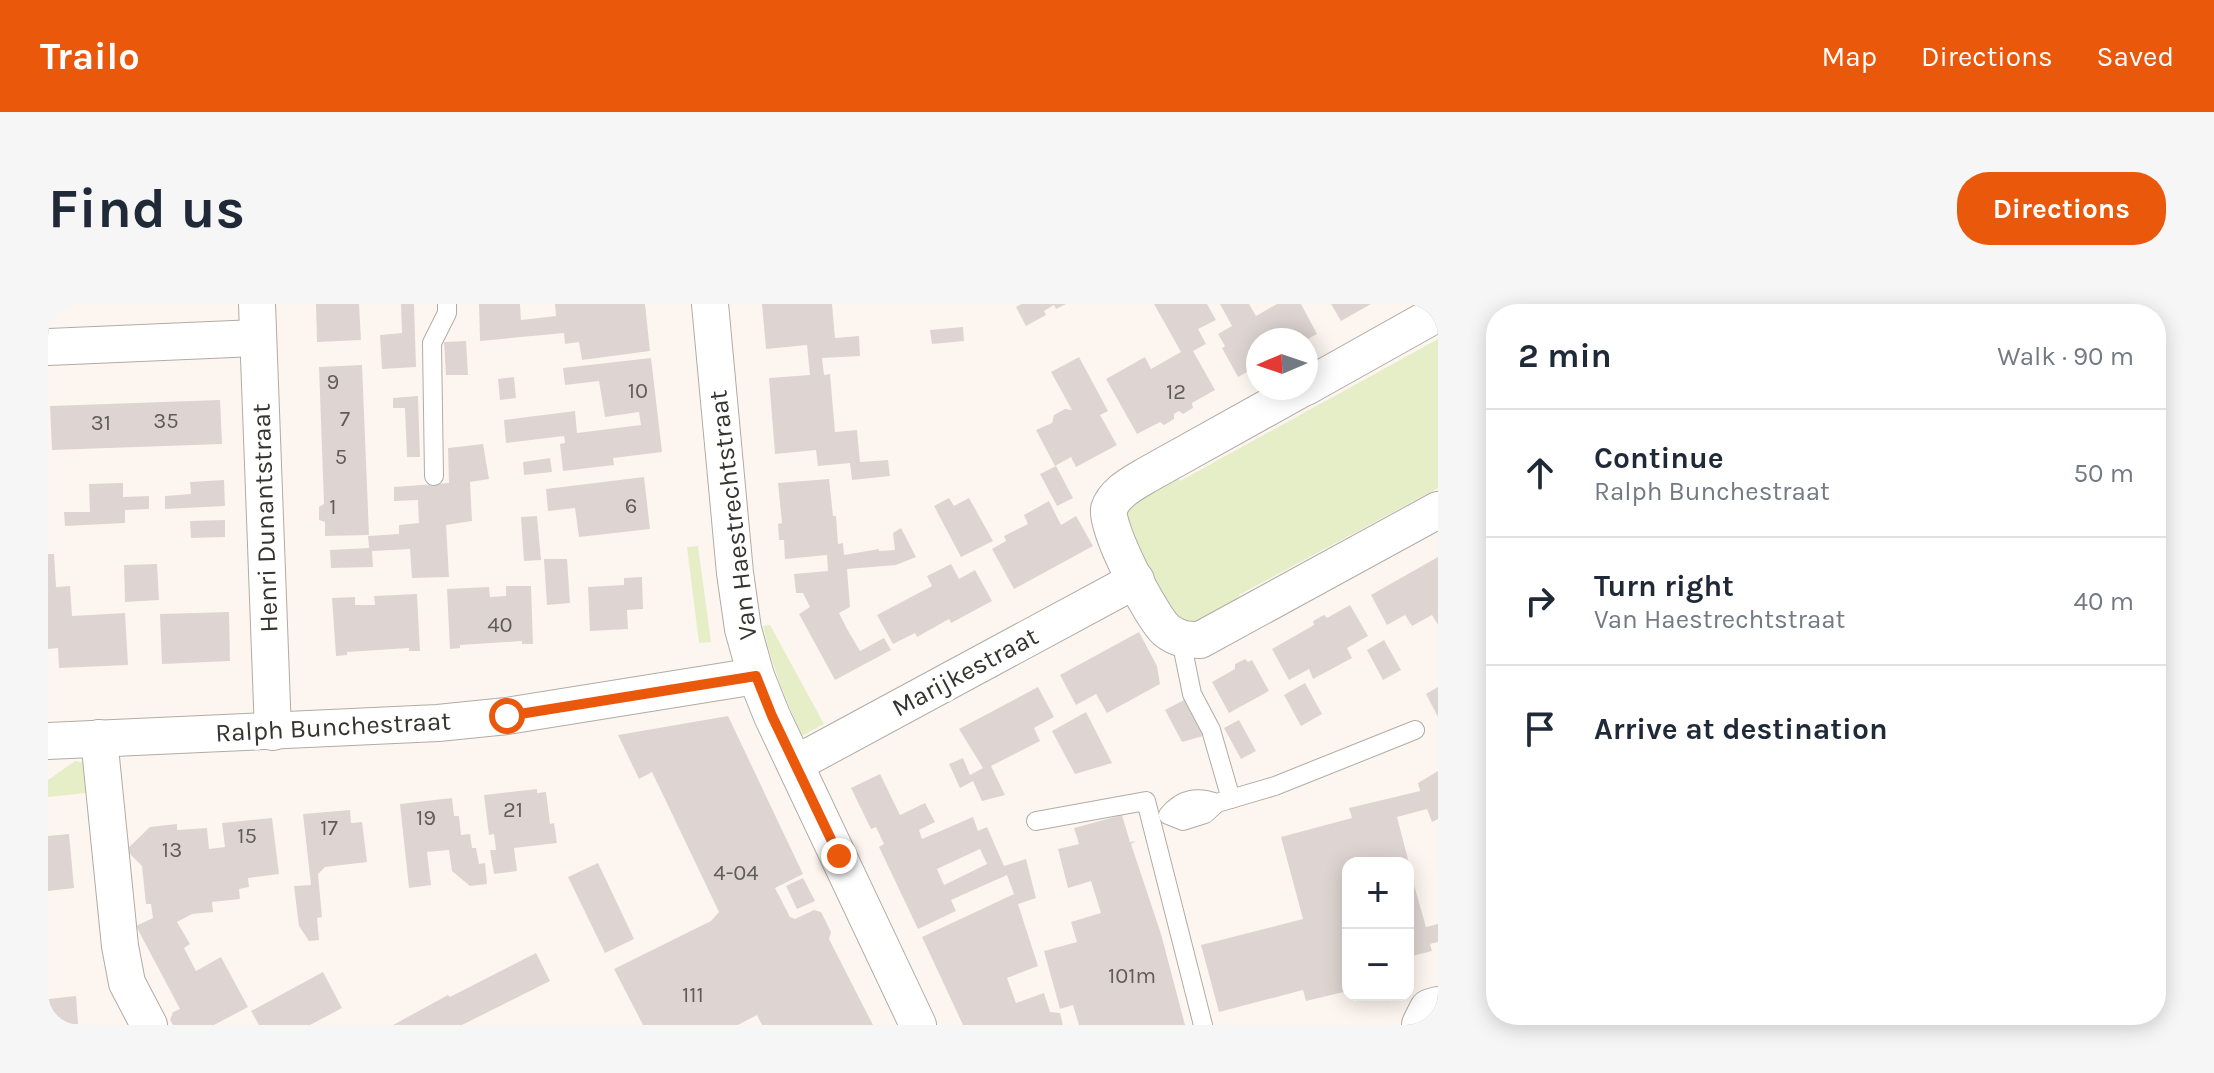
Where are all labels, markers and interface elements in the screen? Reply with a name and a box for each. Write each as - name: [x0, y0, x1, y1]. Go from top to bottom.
- text: Trailo: [40, 34, 140, 79]
- text: Map: [1822, 40, 1877, 73]
- text: Directions: [1921, 40, 2053, 73]
- text: Saved: [2097, 40, 2174, 73]
- button: Directions: [1957, 172, 2166, 245]
- text: Find us: [48, 176, 245, 241]
- north arrow: [1246, 328, 1318, 400]
- text: 2 min: [1518, 336, 1612, 376]
- text: Walk · 90 m: [1997, 341, 2134, 372]
- house number: 9: [327, 369, 339, 395]
- house number: 10: [628, 378, 648, 404]
- house number: 12: [1166, 379, 1186, 405]
- street label: Van Haestrechtstraat: [702, 388, 764, 642]
- street label: Henri Dunantstraat: [245, 403, 284, 633]
- house number: 7: [340, 406, 350, 432]
- house number: 35: [153, 408, 179, 434]
- house number: 31: [91, 410, 111, 436]
- text: Continue: [1594, 440, 1724, 476]
- house number: 5: [335, 444, 347, 470]
- icon: ahead: [1518, 451, 1562, 495]
- text: 50 m: [2073, 458, 2134, 489]
- text: Ralph Bunchestraat: [1594, 476, 1830, 507]
- house number: 6: [625, 493, 637, 519]
- house number: 1: [329, 494, 337, 520]
- text: Turn right: [1594, 568, 1734, 604]
- icon: right: [1518, 579, 1562, 623]
- text: 40 m: [2074, 586, 2134, 617]
- text: Van Haestrechtstraat: [1594, 604, 1845, 635]
- house number: 40: [487, 612, 513, 638]
- street label: Marijkestraat: [887, 620, 1043, 723]
- route start: [489, 698, 525, 734]
- street label: Ralph Bunchestraat: [214, 705, 452, 749]
- icon: arrive: [1518, 707, 1562, 751]
- text: Arrive at destination: [1594, 711, 1888, 747]
- house number: 21: [503, 797, 523, 823]
- house number: 19: [416, 805, 436, 831]
- house number: 17: [320, 815, 338, 841]
- house number: 15: [237, 823, 257, 849]
- house number: 13: [162, 837, 182, 863]
- route end: [821, 838, 857, 874]
- map controls: [1342, 857, 1414, 1001]
- button: +: [1342, 857, 1414, 929]
- house number: 4-04: [713, 860, 759, 886]
- button: −: [1342, 929, 1414, 1001]
- house number: 101m: [1108, 963, 1156, 989]
- house number: 111: [682, 982, 704, 1008]

